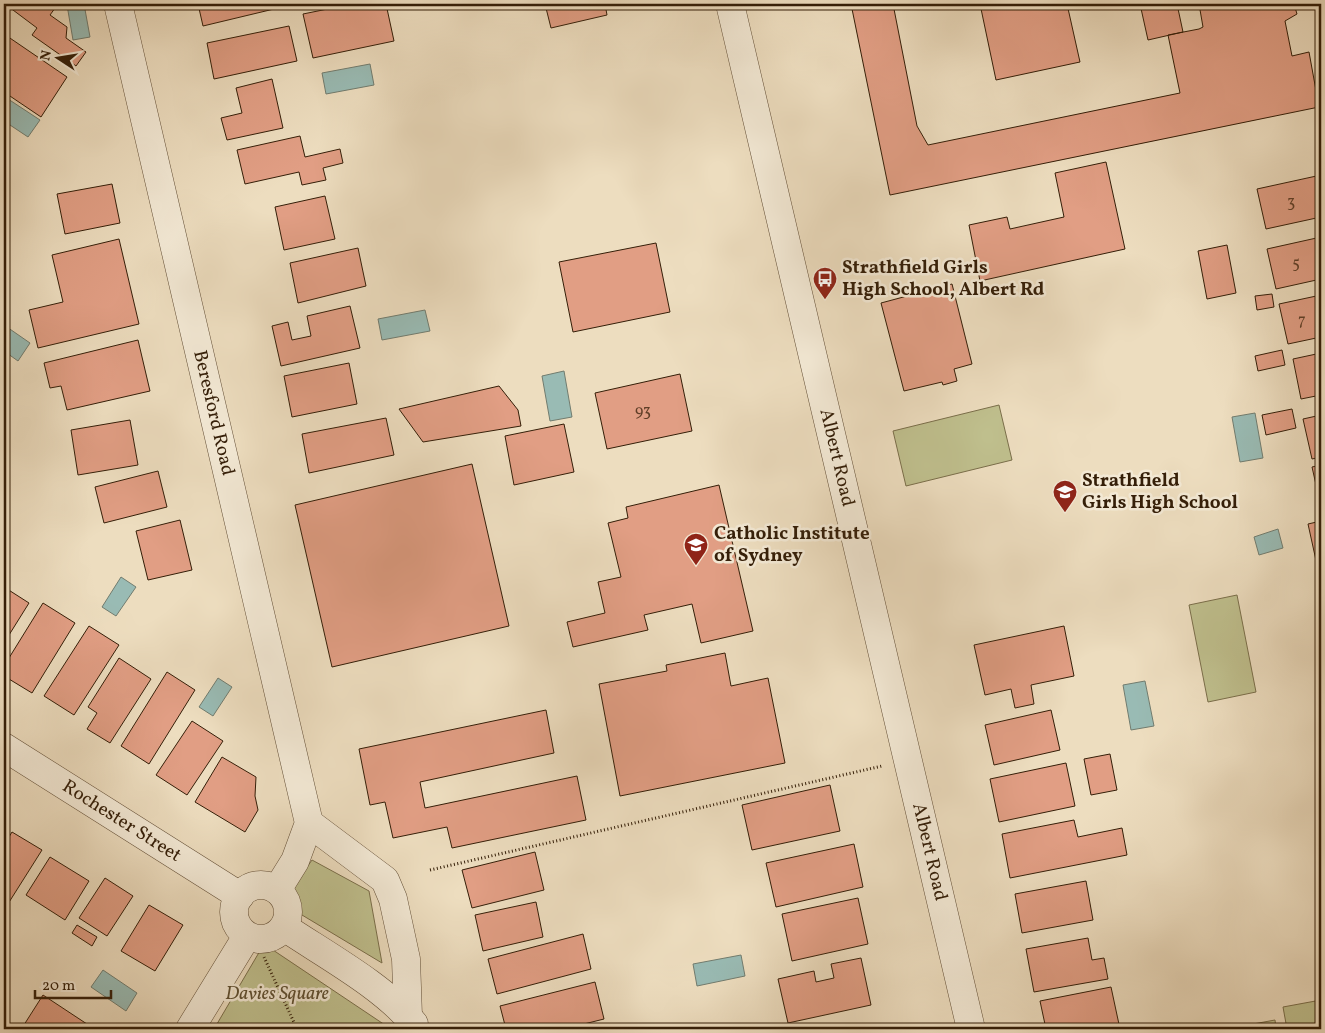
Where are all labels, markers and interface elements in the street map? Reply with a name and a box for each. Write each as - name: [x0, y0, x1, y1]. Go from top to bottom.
- north arrow: [32, 32, 82, 82]
- text: N: [36, 49, 57, 63]
- house number: 3: [1287, 192, 1295, 214]
- house number: 5: [1292, 253, 1300, 275]
- place label: Strathfield Girls High School, Albert Rd: [842, 255, 1045, 303]
- bus stop icon: Strathfield Girls High School, Albert Rd: [812, 266, 838, 300]
- house number: 7: [1298, 310, 1306, 332]
- street label: Beresford Road: [186, 348, 241, 478]
- house number: 93: [635, 401, 651, 423]
- street label: Albert Road: [813, 406, 861, 509]
- place label: Strathfield Girls High School: [1082, 468, 1238, 516]
- school or university icon: Strathfield Girls High School: [1052, 479, 1078, 513]
- place label: Catholic Institute of Sydney: [714, 521, 870, 569]
- school or university icon: Catholic Institute of Sydney: [683, 532, 709, 566]
- street label: Rochester Street: [57, 774, 186, 869]
- street label: Albert Road: [905, 800, 953, 903]
- scale bar: [35, 968, 111, 1000]
- text: 20 m: [42, 976, 75, 997]
- park label: Davies Square: [225, 981, 329, 1007]

